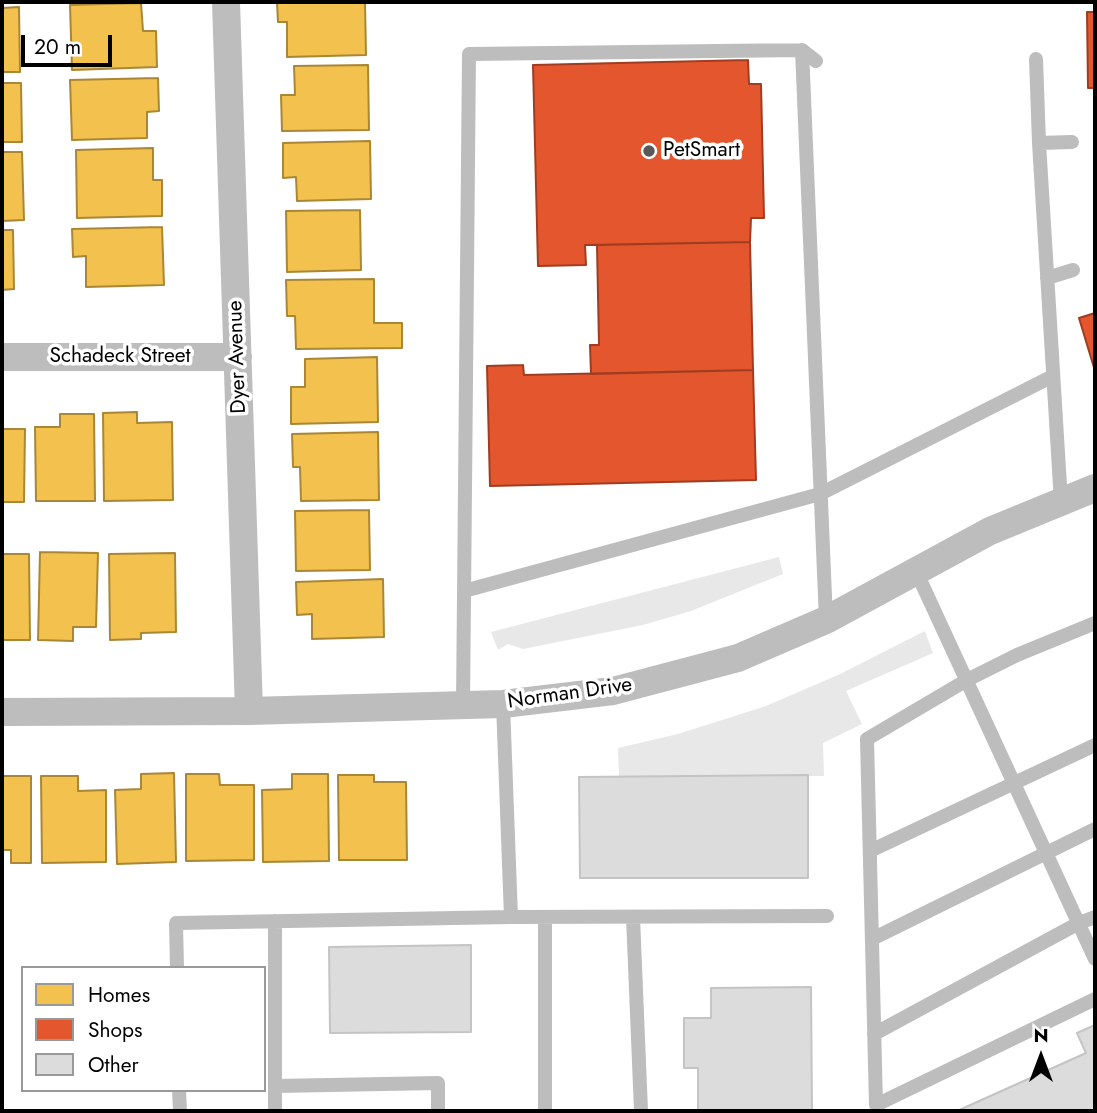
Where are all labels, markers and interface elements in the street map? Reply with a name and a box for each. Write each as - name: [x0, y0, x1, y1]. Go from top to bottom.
- scale bar: [24, 21, 116, 65]
- text: 20 m: [34, 32, 81, 62]
- place label: PetSmart: [663, 138, 740, 164]
- marker: PetSmart: [641, 143, 657, 159]
- street label: Dyer Avenue: [223, 300, 253, 414]
- street label: Schadeck Street: [49, 344, 191, 370]
- street label: Norman Drive: [506, 673, 634, 715]
- legend: [21, 966, 266, 1092]
- text: Homes: [88, 980, 150, 1010]
- text: Shops: [88, 1015, 142, 1045]
- north arrow: [1006, 1022, 1076, 1092]
- text: N: [1033, 1022, 1049, 1049]
- text: Other: [88, 1050, 139, 1080]

